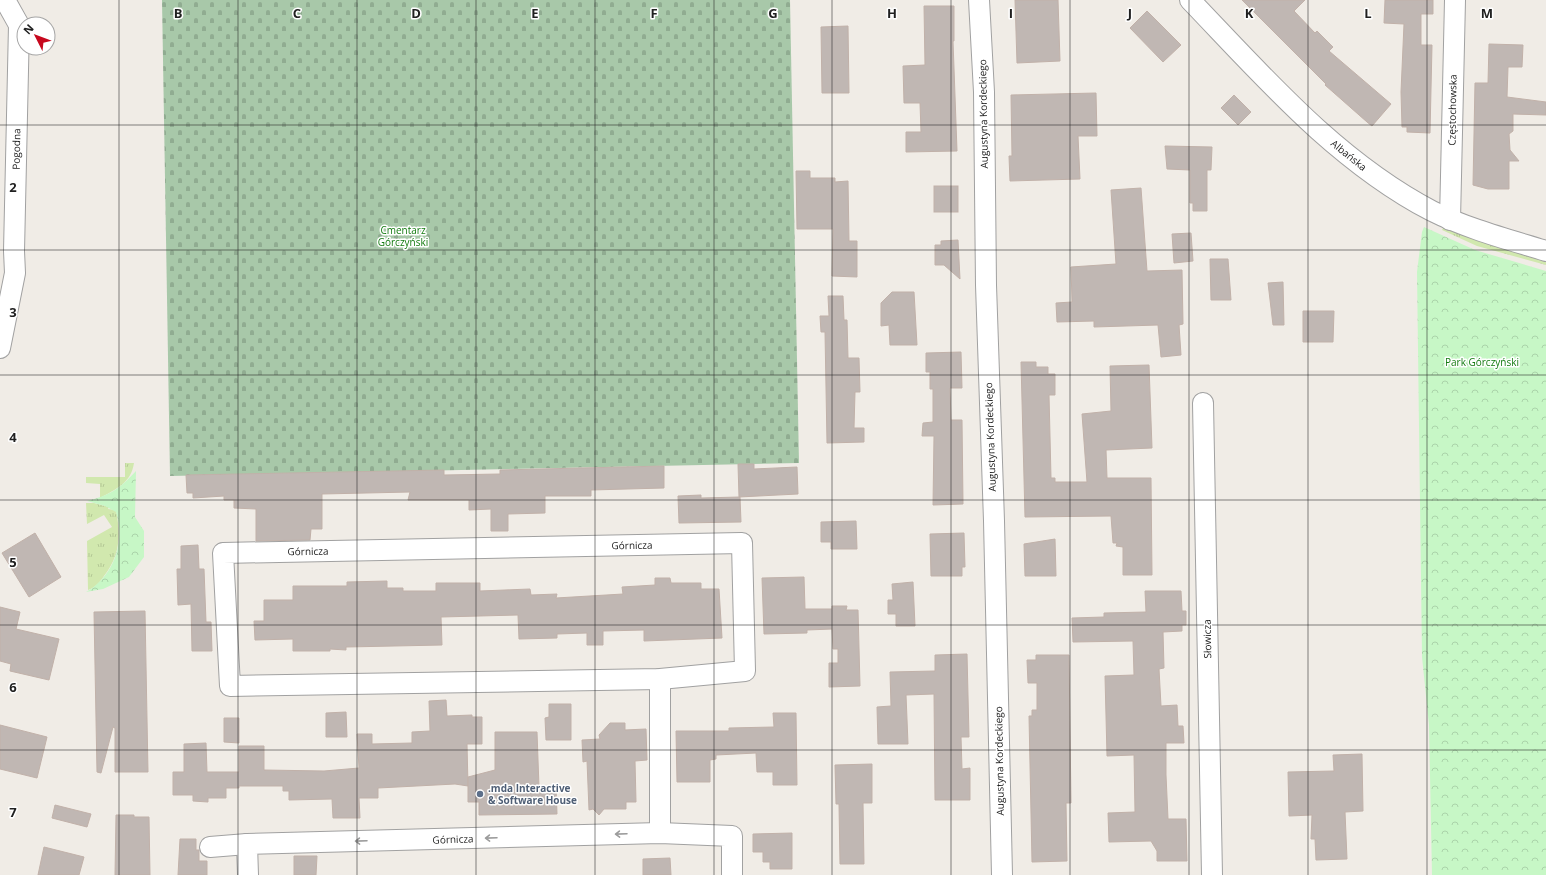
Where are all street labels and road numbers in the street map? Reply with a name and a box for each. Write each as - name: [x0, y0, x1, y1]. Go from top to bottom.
- street label: Augustyna Kordeckiego: [975, 59, 991, 169]
- street label: Częstochowska: [1444, 74, 1460, 146]
- street label: Pogodna: [9, 128, 23, 170]
- street label: Albańska: [1328, 136, 1370, 174]
- street label: Augustyna Kordeckiego: [981, 382, 999, 492]
- street label: Górnicza: [611, 538, 653, 552]
- street label: Górnicza: [287, 544, 329, 558]
- street label: Słowicza: [1200, 619, 1214, 659]
- street label: Augustyna Kordeckiego: [991, 706, 1007, 816]
- street label: Górnicza: [432, 831, 474, 847]

